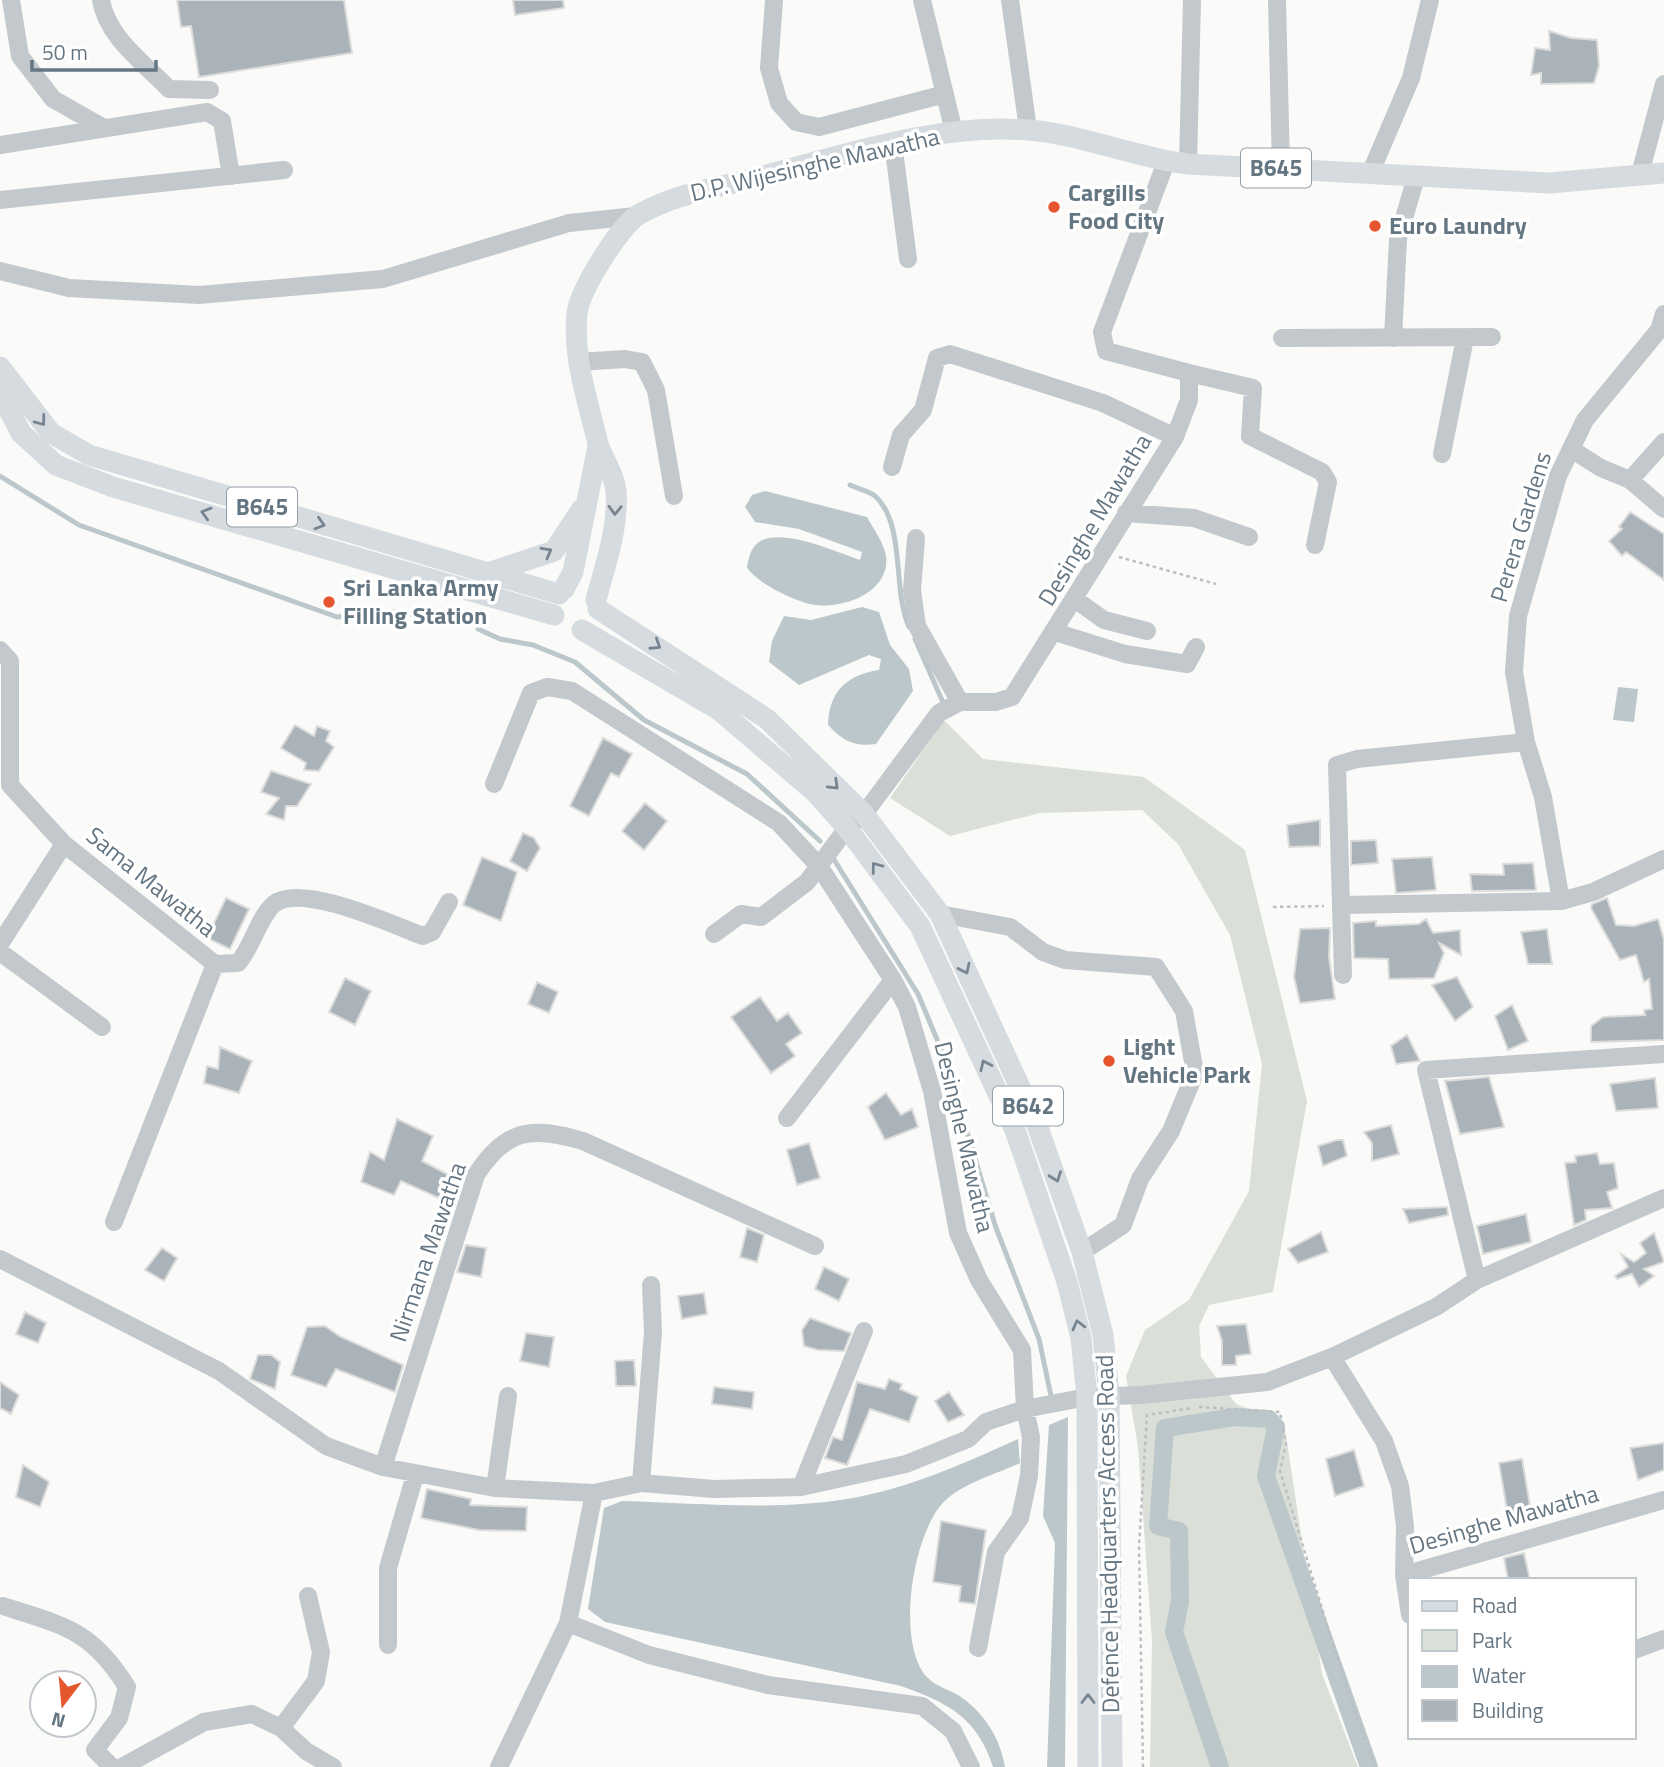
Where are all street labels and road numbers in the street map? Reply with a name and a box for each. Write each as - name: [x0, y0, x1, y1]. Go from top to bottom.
- street label: D.P. Wijesinghe Mawatha: [687, 118, 943, 210]
- road number: B645: [1241, 148, 1311, 188]
- street label: Desinghe Mawatha: [1028, 427, 1160, 612]
- street label: Perera Gardens: [1480, 447, 1560, 606]
- road number: B645: [227, 488, 297, 526]
- street label: Sama Mawatha: [79, 817, 224, 945]
- street label: Desinghe Mawatha: [925, 1038, 1004, 1236]
- road number: B642: [993, 1086, 1063, 1126]
- street label: Nirmana Mawatha: [379, 1157, 475, 1346]
- street label: Defence Headquarters Access Road: [1086, 1355, 1128, 1714]
- street label: Desinghe Mawatha: [1405, 1475, 1603, 1563]

